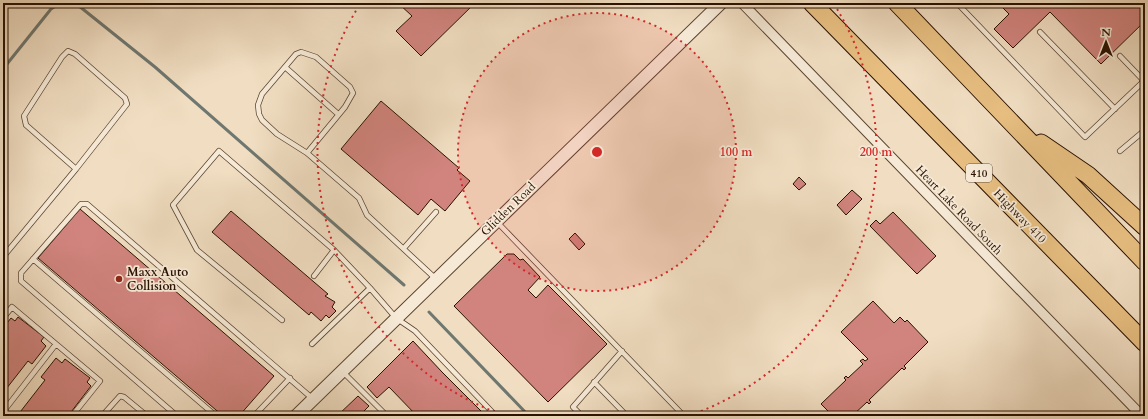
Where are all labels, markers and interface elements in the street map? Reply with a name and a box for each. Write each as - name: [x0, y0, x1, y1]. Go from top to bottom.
- north arrow: [1086, 22, 1126, 62]
- text: N: [1101, 25, 1111, 40]
- text: 100 m: [720, 144, 753, 160]
- text: 200 m: [860, 144, 893, 160]
- centre of rings: [590, 145, 604, 159]
- street label: Heart Lake Road South: [912, 162, 1006, 259]
- road number: 410: [966, 164, 992, 182]
- street label: Glidden Road: [477, 178, 539, 239]
- street label: Highway 410: [990, 185, 1050, 247]
- place label: Maxx Auto Collision: [127, 264, 188, 294]
- marker: Maxx Auto Collision: [114, 274, 124, 284]

